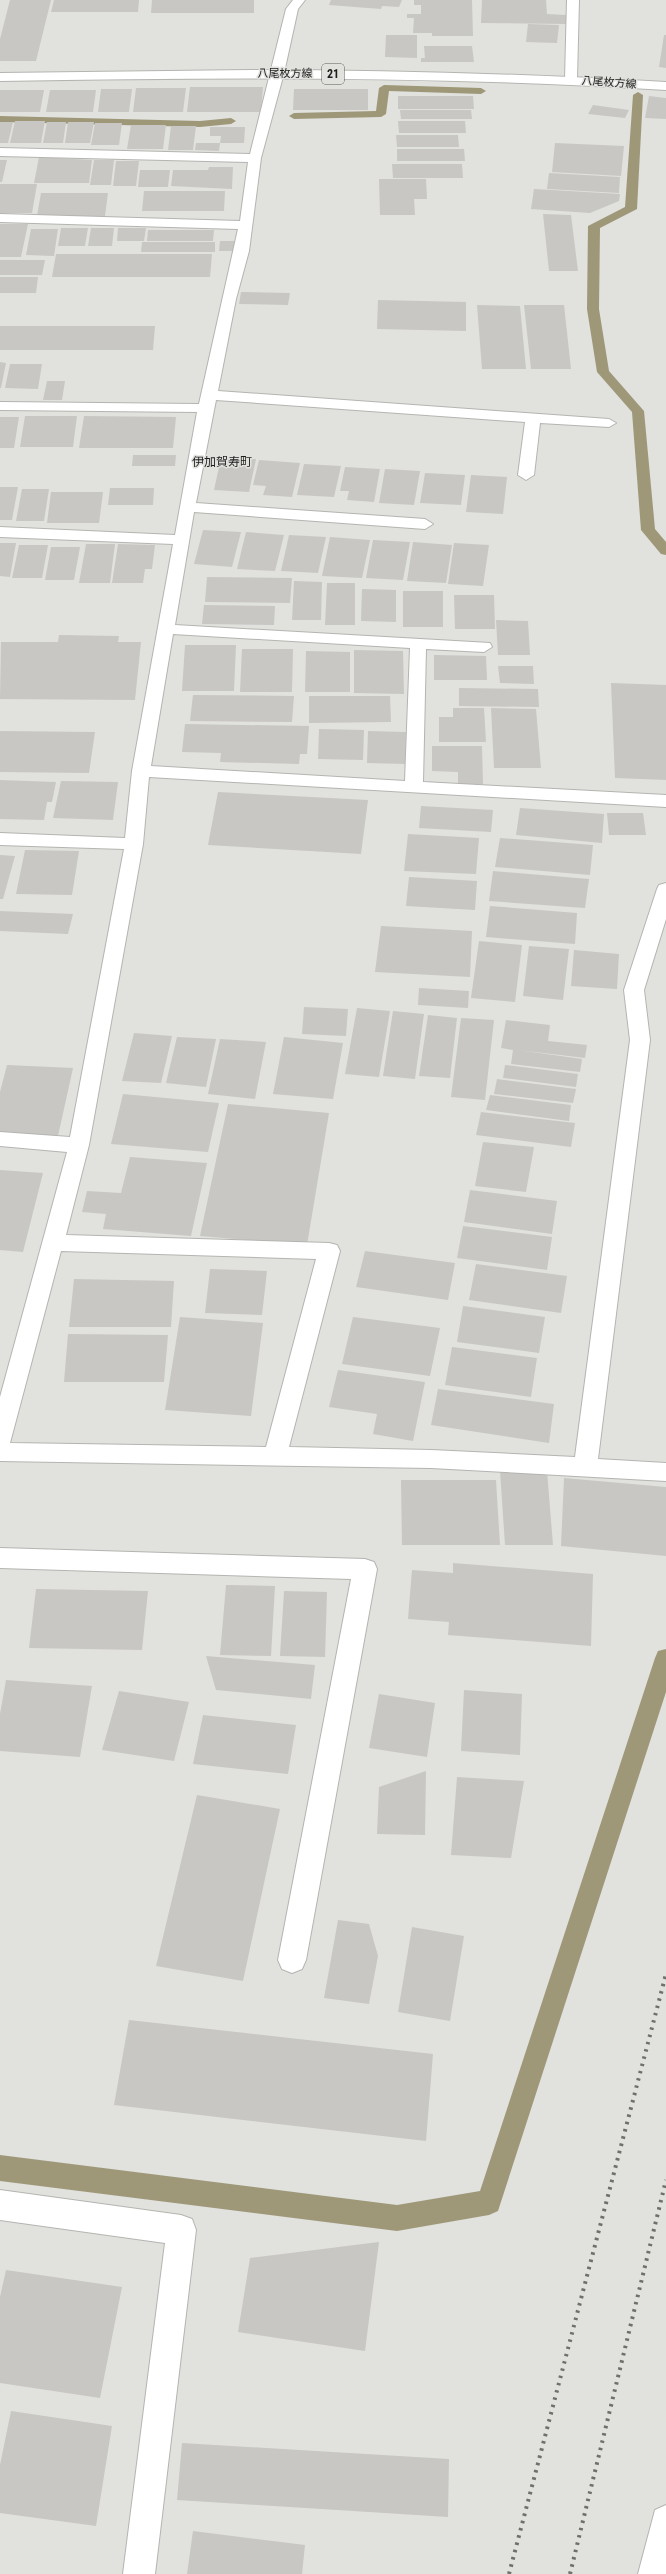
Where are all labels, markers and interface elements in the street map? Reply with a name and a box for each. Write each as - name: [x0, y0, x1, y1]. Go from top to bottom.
- road number: 21: [322, 64, 344, 84]
- street label: 八尾枚方線: [258, 67, 313, 80]
- street label: 八尾枚方線: [581, 74, 637, 91]
- district label: 伊加賀寿町: [192, 455, 252, 469]

